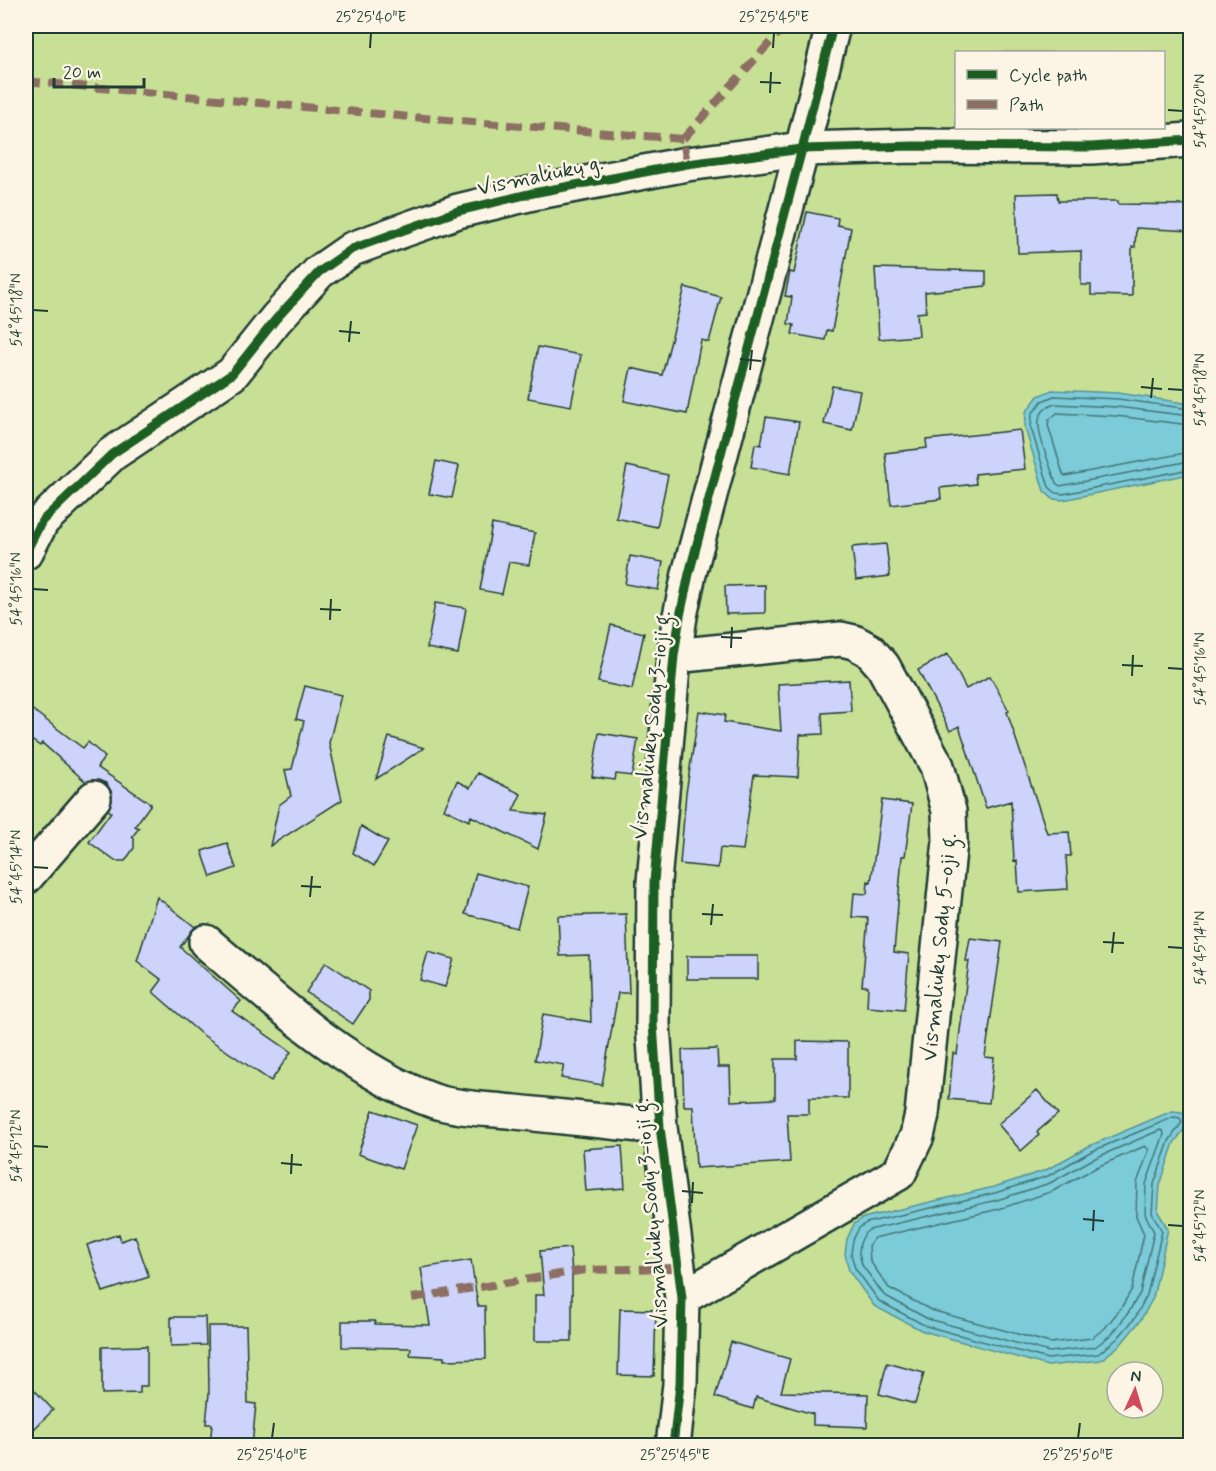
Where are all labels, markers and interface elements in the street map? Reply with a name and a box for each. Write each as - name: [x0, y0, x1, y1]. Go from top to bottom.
- text: 25°25'40"E: [336, 8, 406, 28]
- text: 25°25'45"E: [739, 8, 809, 28]
- scale bar: [54, 51, 144, 89]
- legend: [955, 51, 1165, 129]
- text: 20 m: [63, 61, 101, 85]
- text: Cycle path: [1009, 64, 1087, 88]
- text: 54°45'20"N: [1191, 74, 1211, 148]
- text: Path: [1009, 94, 1044, 118]
- street label: Vismaliukų g.: [475, 149, 606, 204]
- text: 54°45'18"N: [7, 273, 27, 347]
- text: 54°45'18"N: [1191, 353, 1211, 427]
- text: 54°45'16"N: [7, 552, 27, 626]
- street label: Vismaliukų Sodų 3-ioji g.: [626, 609, 681, 841]
- text: 54°45'16"N: [1191, 632, 1211, 706]
- text: 54°45'14"N: [7, 830, 27, 904]
- street label: Vismaliukų Sodų 5-oji g.: [916, 832, 967, 1063]
- text: 54°45'14"N: [1191, 911, 1211, 985]
- street label: Vismaliukų Sodų 3-ioji g.: [628, 1097, 679, 1329]
- text: 54°45'12"N: [7, 1109, 27, 1183]
- text: 54°45'12"N: [1191, 1189, 1211, 1263]
- north arrow: [1105, 1360, 1165, 1420]
- text: N: [1130, 1366, 1142, 1387]
- text: 25°25'40"E: [237, 1446, 307, 1466]
- text: 25°25'45"E: [640, 1446, 710, 1466]
- text: 25°25'50"E: [1043, 1446, 1114, 1466]

